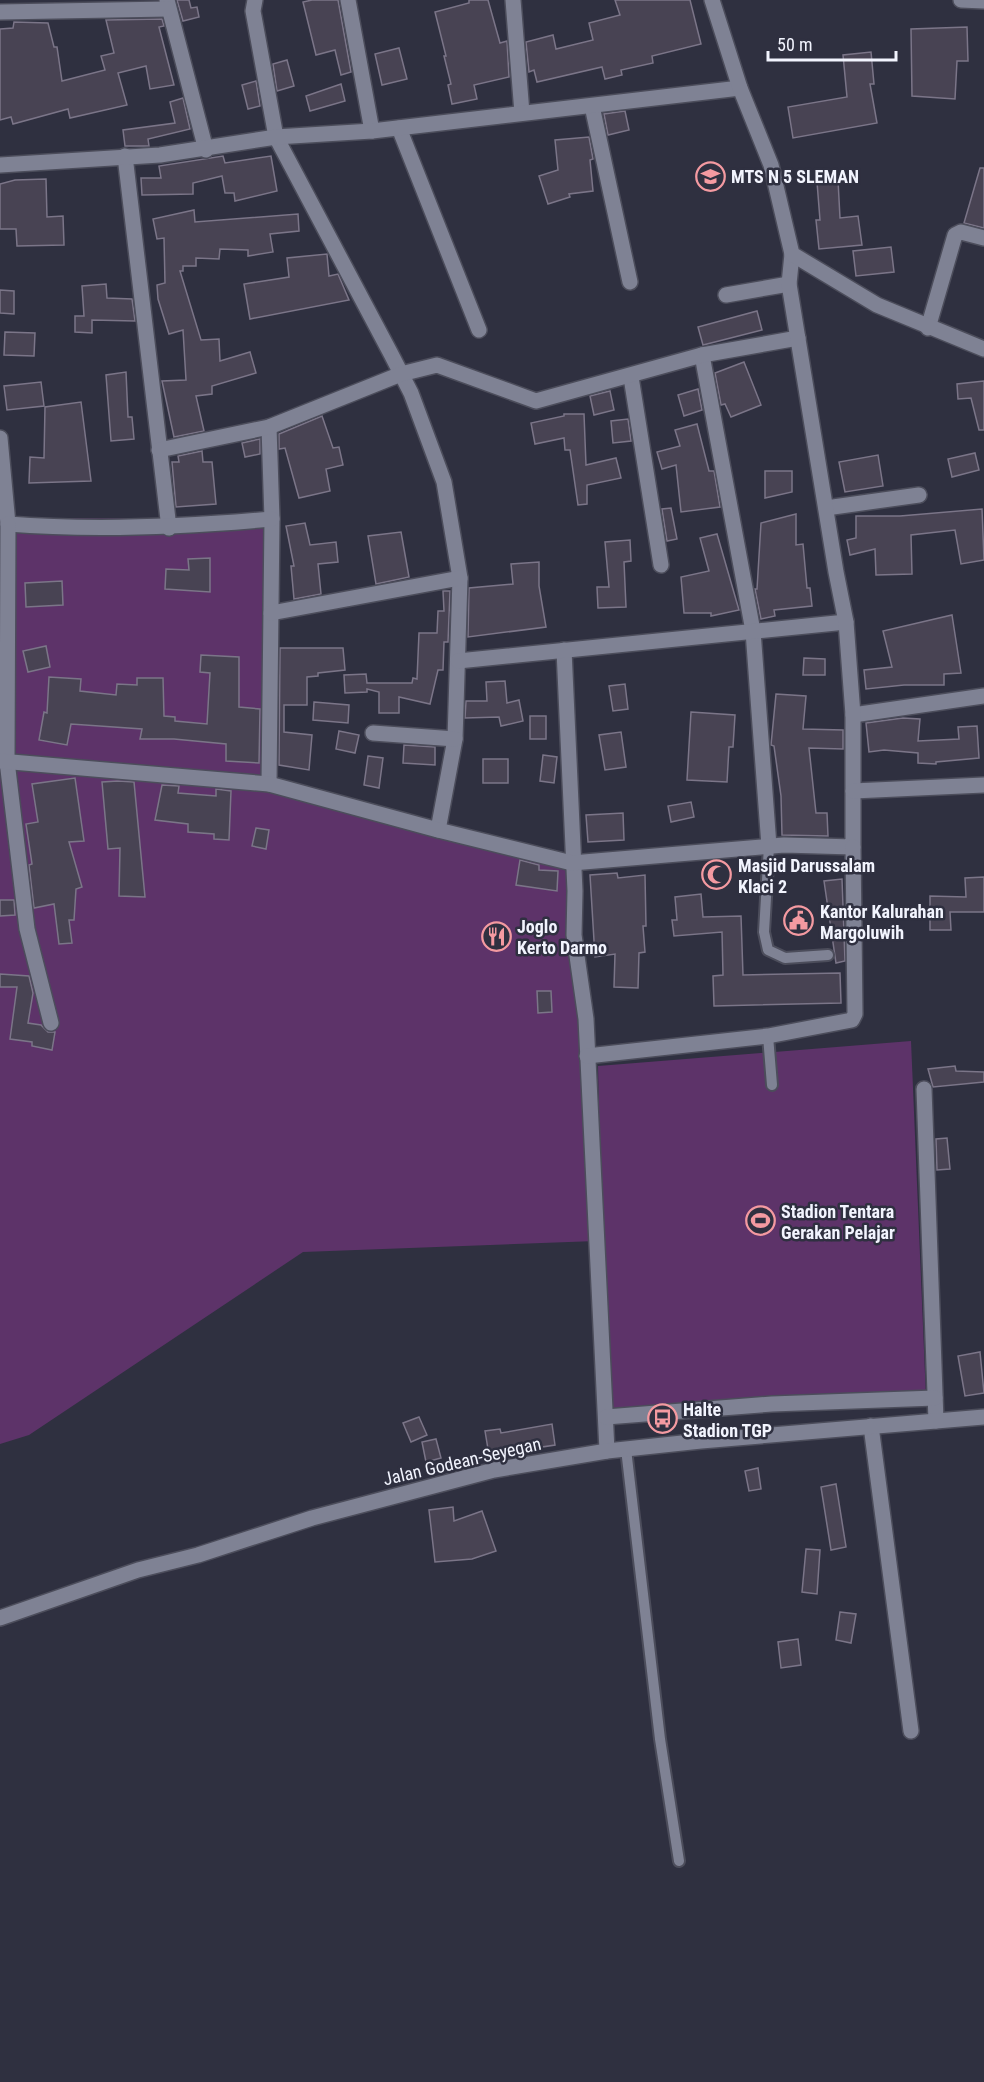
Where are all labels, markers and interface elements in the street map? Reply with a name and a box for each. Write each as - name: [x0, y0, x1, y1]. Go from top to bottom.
- scale bar: [768, 24, 896, 62]
- text: 50 m: [777, 34, 812, 55]
- school or university icon: MTS N 5 SLEMAN: [694, 160, 726, 192]
- place label: MTS N 5 SLEMAN: [731, 166, 859, 187]
- place label: Masjid Darussalam Klaci 2: [738, 855, 875, 897]
- mosque icon: Masjid Darussalam Klaci 2: [701, 859, 733, 891]
- place label: Kantor Kalurahan Margoluwih: [820, 901, 944, 943]
- public building icon: Kantor Kalurahan Margoluwih: [783, 905, 815, 937]
- place label: Joglo Kerto Darmo: [517, 916, 607, 958]
- restaurant icon: Joglo Kerto Darmo: [480, 920, 512, 952]
- place label: Stadion Tentara Gerakan Pelajar: [781, 1201, 895, 1243]
- sports icon: Stadion Tentara Gerakan Pelajar: [744, 1205, 776, 1237]
- place label: Halte Stadion TGP: [683, 1399, 772, 1441]
- bus stop icon: Halte Stadion TGP: [646, 1403, 678, 1435]
- street label: Jalan Godean-Seyegan: [381, 1433, 543, 1489]

